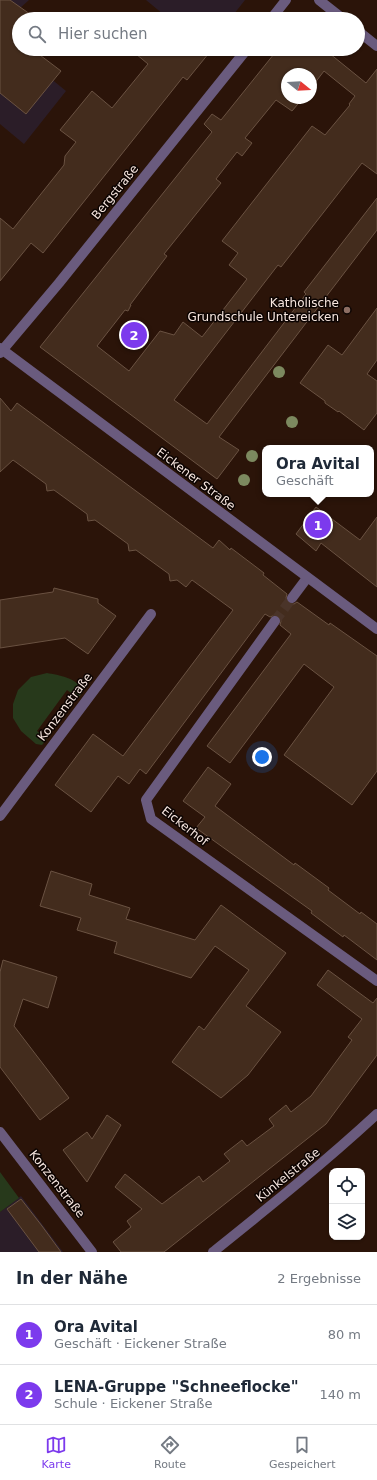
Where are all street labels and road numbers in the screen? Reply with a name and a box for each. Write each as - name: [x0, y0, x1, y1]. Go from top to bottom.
- street label: Bergstraße: [89, 162, 141, 222]
- street label: Eickener Straße: [154, 445, 238, 513]
- street label: Konzenstraße: [35, 670, 95, 744]
- street label: Eickerhof: [159, 803, 212, 849]
- street label: Künkelstraße: [253, 1145, 323, 1205]
- street label: Konzenstraße: [26, 1147, 88, 1221]

